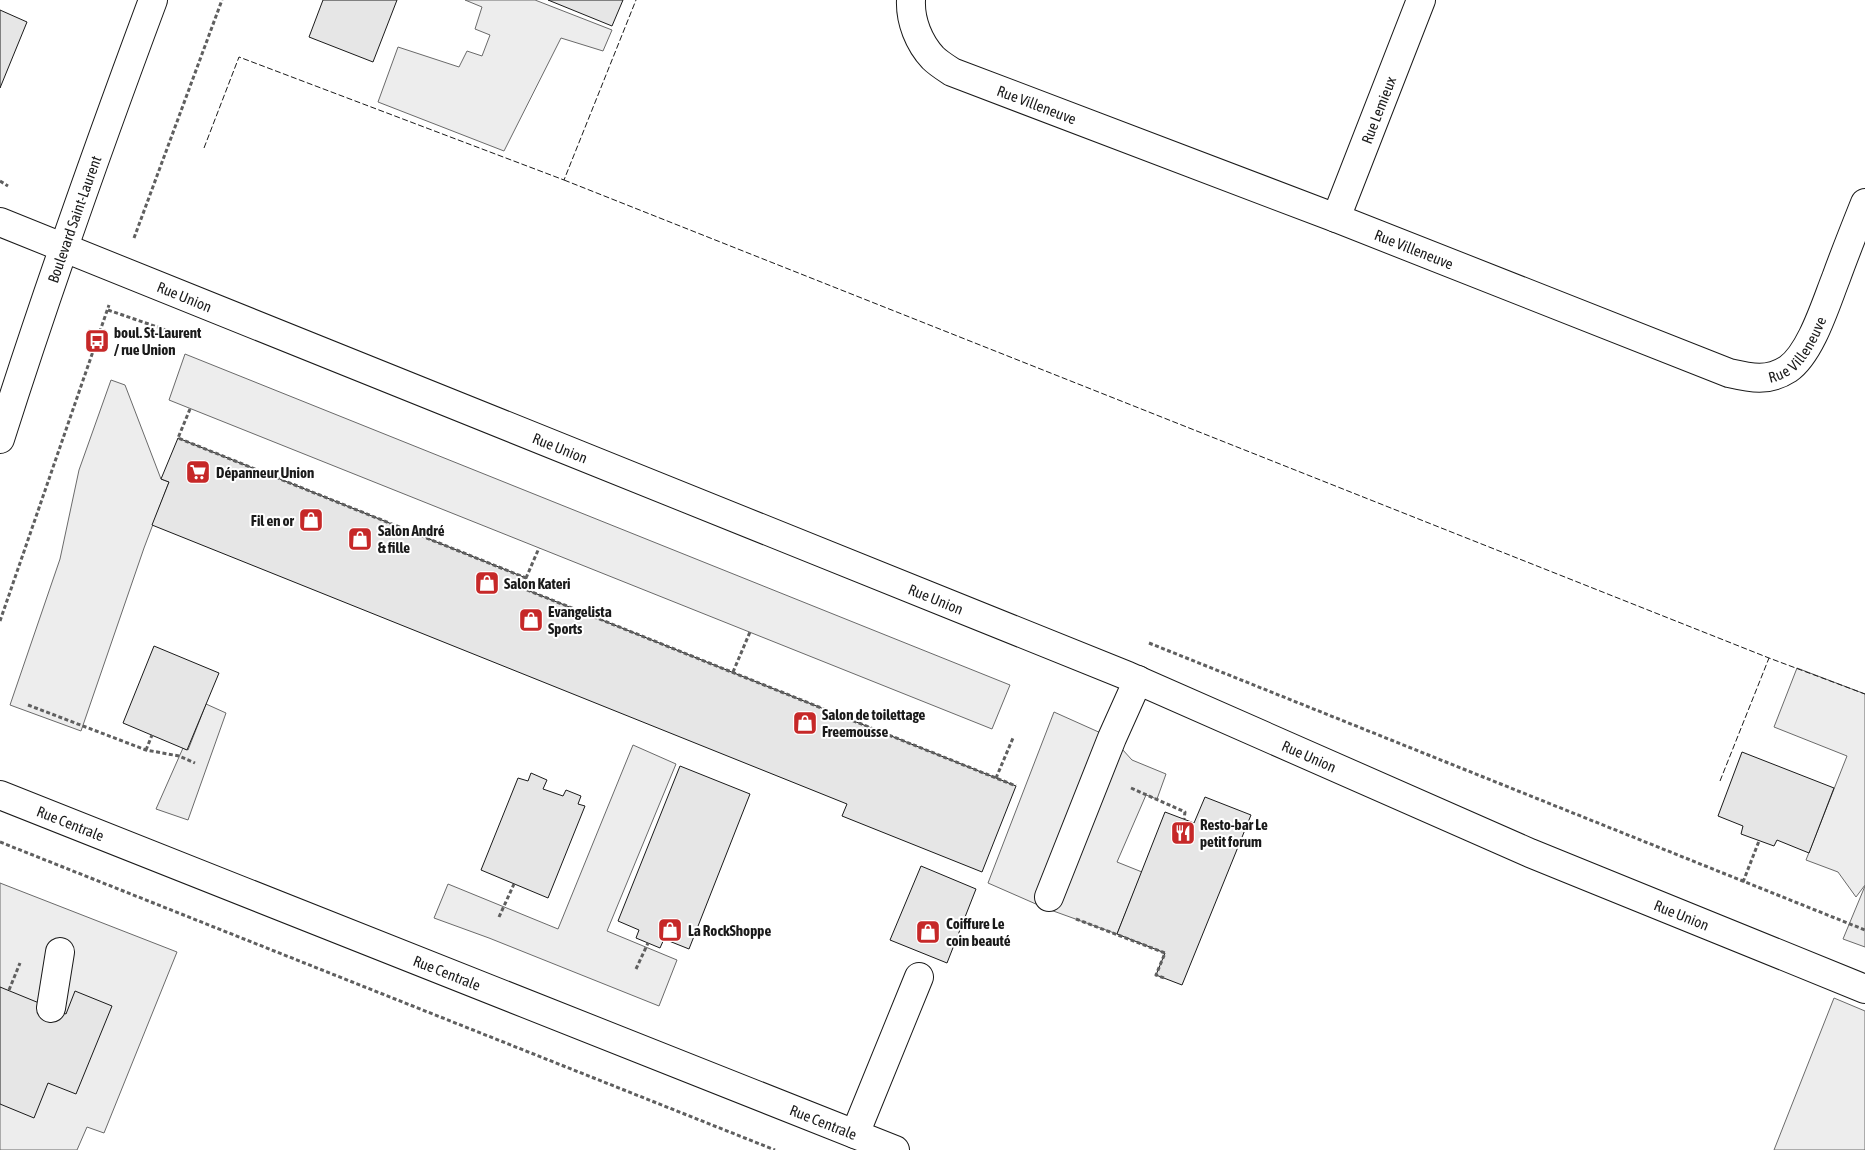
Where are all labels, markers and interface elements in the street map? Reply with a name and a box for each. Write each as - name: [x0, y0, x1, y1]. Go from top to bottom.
- street label: Rue Lemieux: [1357, 74, 1399, 146]
- street label: Rue Villeneuve: [995, 82, 1079, 127]
- street label: Boulevard Saint-Laurent: [44, 153, 104, 285]
- street label: Rue Villeneuve: [1372, 226, 1456, 272]
- street label: Rue Union: [155, 278, 214, 315]
- street label: Rue Villeneuve: [1766, 314, 1829, 385]
- place label: boul. St-Laurent / rue Union: [114, 324, 202, 358]
- bus stop icon: boul. St-Laurent / rue Union: [84, 328, 110, 354]
- street label: Rue Union: [530, 429, 590, 466]
- supermarket icon: Dépanneur Union: [185, 459, 211, 485]
- place label: Dépanneur Union: [216, 464, 314, 481]
- shop icon: Fil en or: [298, 507, 324, 533]
- place label: Fil en or: [251, 512, 295, 529]
- place label: Salon André & fille: [378, 522, 445, 556]
- shop icon: Salon André & fille: [347, 526, 373, 552]
- shop icon: Salon Kateri: [474, 570, 500, 596]
- place label: Salon Kateri: [504, 575, 570, 592]
- street label: Rue Union: [906, 580, 966, 617]
- place label: Evangelista Sports: [548, 603, 612, 637]
- shop icon: Evangelista Sports: [518, 607, 544, 633]
- place label: Salon de toilettage Freemousse: [822, 706, 926, 740]
- shop icon: Salon de toilettage Freemousse: [792, 710, 818, 736]
- street label: Rue Union: [1279, 736, 1339, 775]
- street label: Rue Centrale: [35, 802, 107, 844]
- place label: Resto-bar Le petit forum: [1200, 816, 1268, 850]
- restaurant icon: Resto-bar Le petit forum: [1170, 820, 1196, 846]
- street label: Rue Union: [1652, 896, 1712, 933]
- place label: Coiffure Le coin beauté: [946, 915, 1011, 949]
- shop icon: La RockShoppe: [657, 917, 683, 943]
- shop icon: Coiffure Le coin beauté: [915, 919, 941, 945]
- place label: La RockShoppe: [688, 922, 771, 939]
- street label: Rue Centrale: [411, 951, 483, 993]
- street label: Rue Centrale: [788, 1101, 860, 1143]

